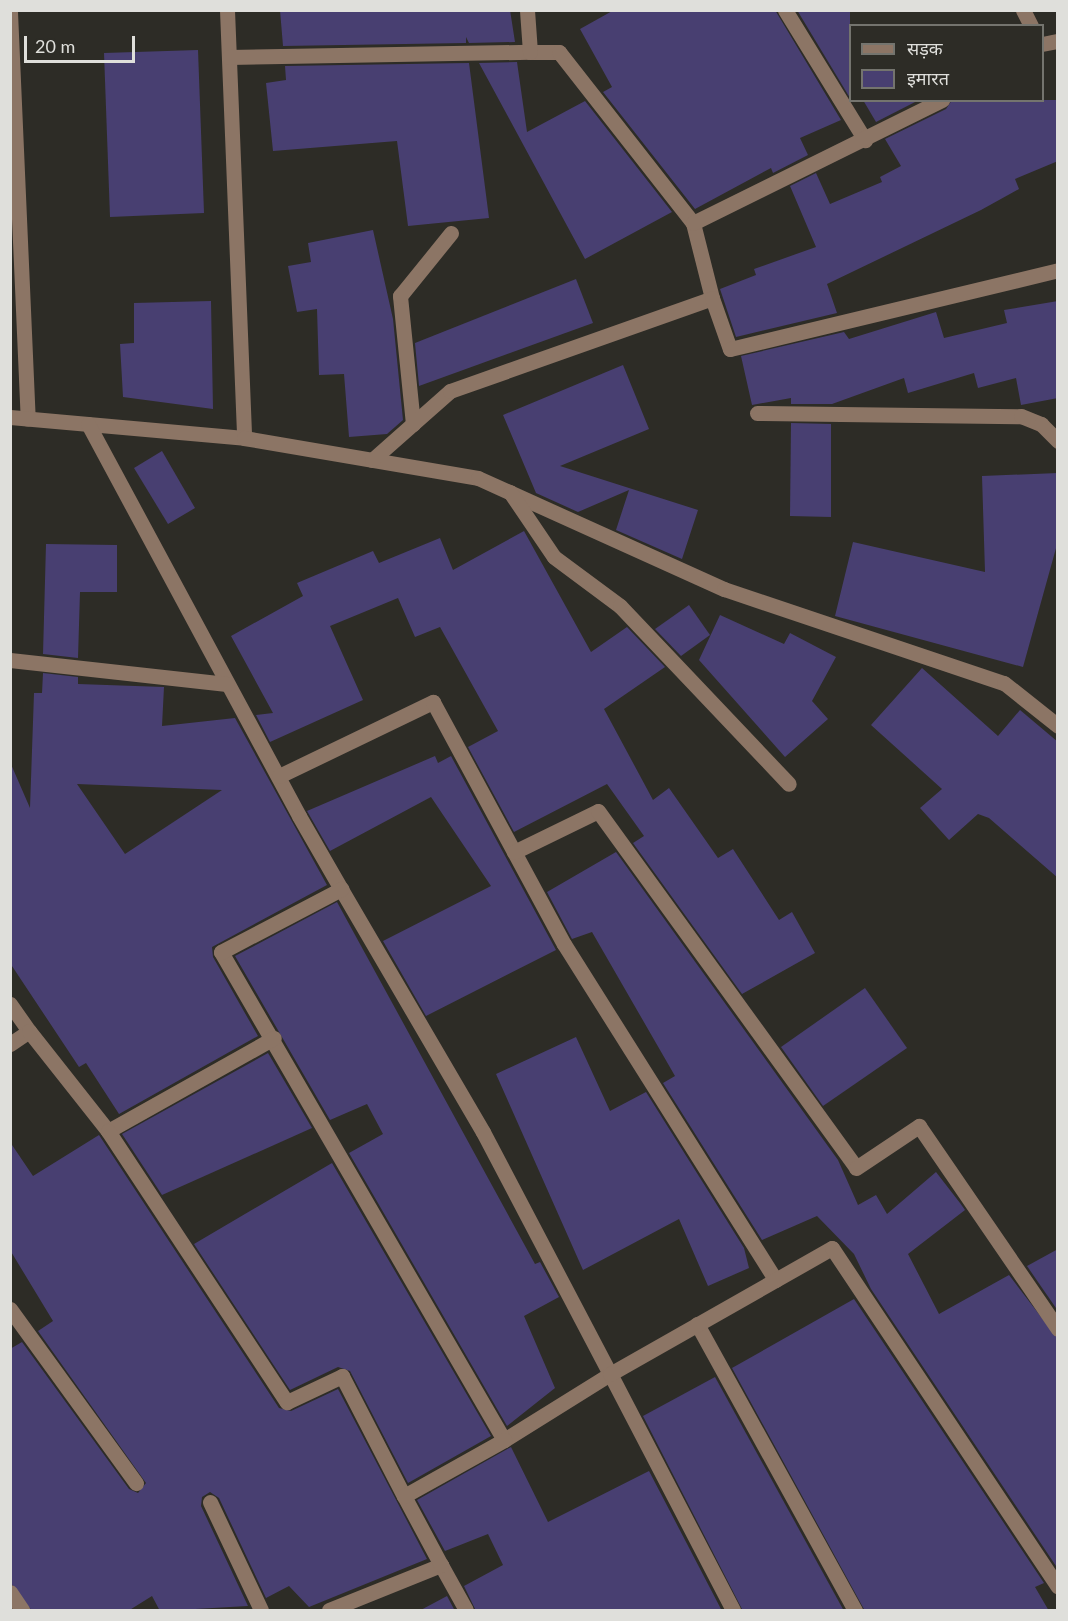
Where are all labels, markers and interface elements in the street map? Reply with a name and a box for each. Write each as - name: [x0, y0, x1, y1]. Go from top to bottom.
- scale bar: [27, 24, 138, 62]
- legend: [849, 24, 1044, 102]
- text: 20 m: [35, 35, 75, 57]
- text: सड़क: [907, 37, 943, 59]
- text: इमारत: [907, 67, 949, 89]

